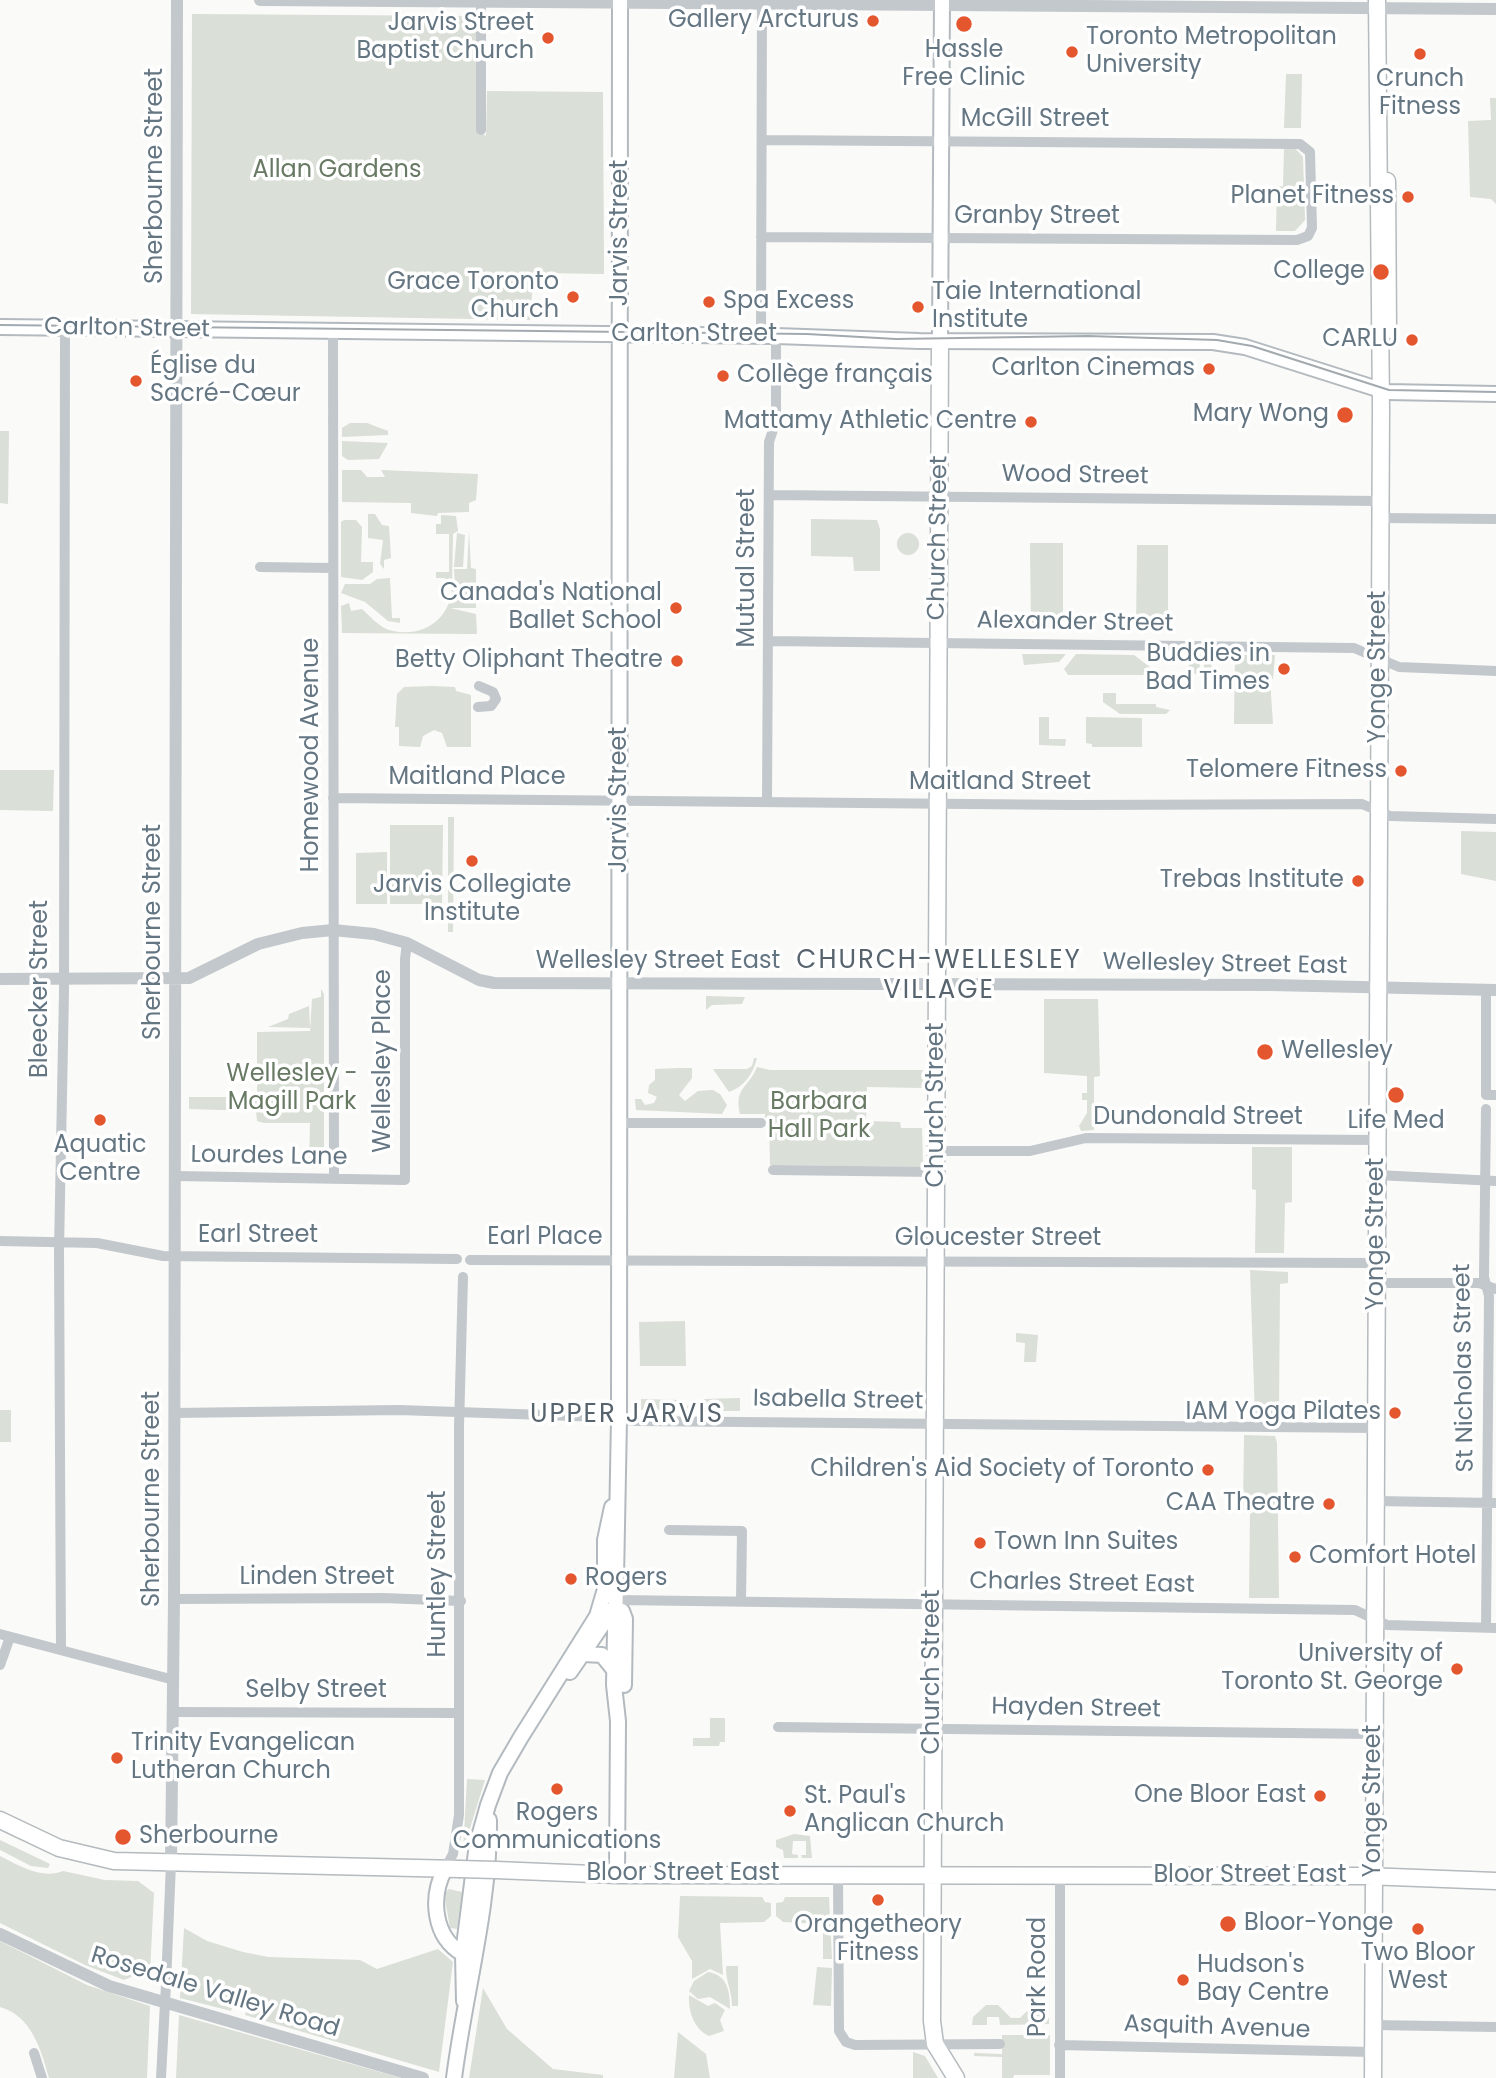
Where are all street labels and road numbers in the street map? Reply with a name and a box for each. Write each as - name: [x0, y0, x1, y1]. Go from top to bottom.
- street label: Sherbourne Street: [142, 68, 170, 284]
- street label: McGill Street: [961, 106, 1109, 134]
- street label: Jarvis Street: [607, 160, 635, 306]
- street label: Granby Street: [954, 203, 1120, 231]
- street label: Carlton Street: [44, 313, 210, 345]
- street label: Carlton Street: [611, 321, 777, 349]
- street label: Church Street: [923, 455, 955, 621]
- street label: Wood Street: [1001, 460, 1149, 492]
- street label: Mutual Street: [734, 489, 762, 647]
- street label: Yonge Street: [1365, 591, 1393, 743]
- street label: Alexander Street: [976, 607, 1174, 639]
- street label: Homewood Avenue: [298, 638, 326, 872]
- street label: Jarvis Street: [606, 727, 634, 873]
- street label: Maitland Place: [388, 764, 566, 792]
- street label: Maitland Street: [909, 769, 1091, 797]
- street label: Sherbourne Street: [140, 824, 168, 1040]
- street label: Bleecker Street: [27, 900, 55, 1078]
- street label: Wellesley Street East: [536, 948, 780, 976]
- street label: Wellesley Street East: [1102, 948, 1348, 982]
- street label: Wellesley Place: [370, 969, 398, 1153]
- street label: Church Street: [923, 1023, 951, 1187]
- street label: Dundonald Street: [1093, 1104, 1303, 1132]
- street label: Lourdes Lane: [190, 1141, 348, 1173]
- street label: Yonge Street: [1363, 1158, 1391, 1310]
- street label: Earl Street: [198, 1222, 318, 1250]
- street label: Earl Place: [487, 1224, 603, 1252]
- street label: Gloucester Street: [895, 1225, 1101, 1253]
- street label: St Nicholas Street: [1449, 1263, 1481, 1473]
- street label: Isabella Street: [753, 1385, 923, 1417]
- street label: Sherbourne Street: [139, 1391, 167, 1607]
- street label: Huntley Street: [425, 1490, 453, 1658]
- street label: Linden Street: [240, 1564, 394, 1592]
- street label: Charles Street East: [969, 1568, 1195, 1600]
- street label: Church Street: [919, 1590, 947, 1754]
- street label: Selby Street: [245, 1677, 387, 1705]
- street label: Hayden Street: [991, 1693, 1161, 1725]
- street label: Yonge Street: [1360, 1725, 1388, 1877]
- street label: Bloor Street East: [586, 1860, 780, 1888]
- street label: Bloor Street East: [1153, 1862, 1347, 1890]
- street label: Park Road: [1025, 1917, 1053, 2037]
- street label: Rosedale Valley Road: [87, 1941, 343, 2045]
- street label: Asquith Avenue: [1123, 2010, 1311, 2046]

